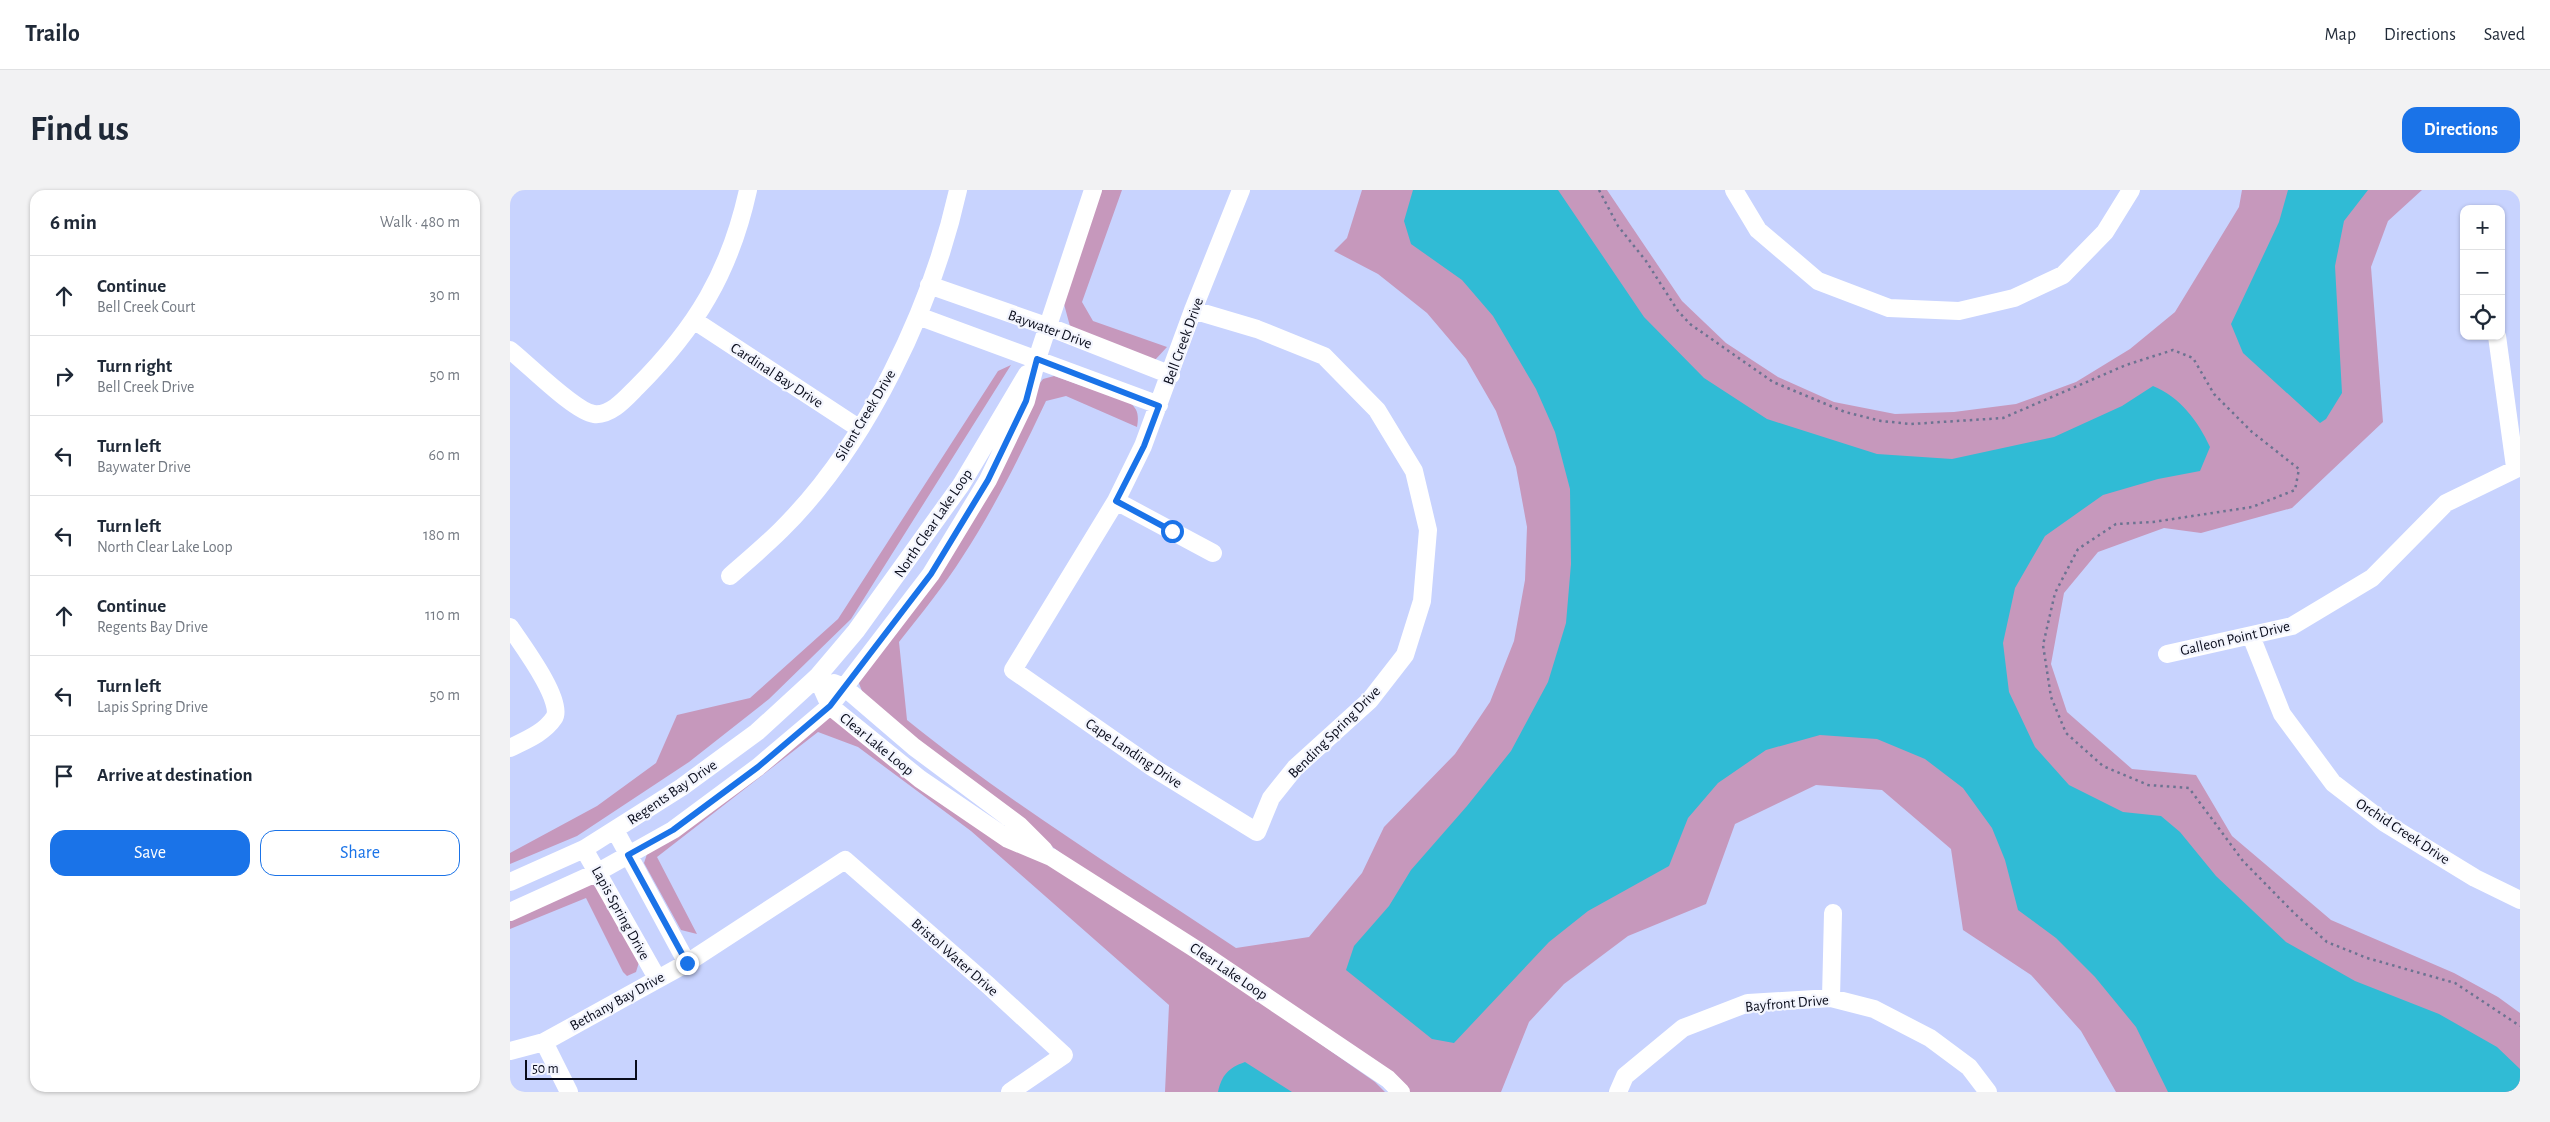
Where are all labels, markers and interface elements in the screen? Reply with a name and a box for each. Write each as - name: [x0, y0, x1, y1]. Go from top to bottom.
- text: Trailo: [25, 22, 80, 46]
- text: Map: [2325, 26, 2356, 44]
- text: Directions: [2384, 26, 2456, 44]
- text: Saved: [2484, 26, 2525, 44]
- button: Directions: [2402, 107, 2520, 153]
- text: Find us: [30, 112, 129, 147]
- map controls: [2460, 205, 2505, 340]
- button: +: [2460, 205, 2505, 250]
- text: 6 min: [50, 212, 97, 233]
- text: Walk · 480 m: [380, 214, 460, 230]
- button: −: [2460, 250, 2505, 295]
- text: Continue: [97, 277, 166, 296]
- icon: ahead: [50, 282, 78, 310]
- text: 30 m: [430, 287, 460, 303]
- button: locate: [2460, 295, 2505, 340]
- street label: Bell Creek Drive: [1161, 296, 1206, 387]
- text: Bell Creek Court: [97, 299, 195, 315]
- street label: Baywater Drive: [1006, 307, 1094, 352]
- street label: Cardinal Bay Drive: [728, 340, 826, 411]
- text: Turn right: [97, 357, 172, 376]
- icon: right: [50, 362, 78, 390]
- text: 50 m: [429, 367, 460, 383]
- street label: Silent Creek Drive: [832, 367, 898, 463]
- text: Bell Creek Drive: [97, 379, 194, 395]
- text: Turn left: [97, 437, 161, 456]
- icon: left: [50, 442, 78, 470]
- text: 60 m: [429, 447, 460, 463]
- text: Baywater Drive: [97, 459, 191, 475]
- street label: North Clear Lake Loop: [892, 466, 975, 580]
- text: Turn left: [97, 517, 161, 536]
- route start: [1161, 520, 1184, 543]
- icon: left: [50, 522, 78, 550]
- text: 180 m: [423, 527, 460, 543]
- text: North Clear Lake Loop: [97, 539, 233, 555]
- text: Continue: [97, 597, 166, 616]
- icon: ahead: [50, 602, 78, 630]
- text: 110 m: [425, 607, 460, 623]
- text: Regents Bay Drive: [97, 619, 208, 635]
- street label: Galleon Point Drive: [2179, 619, 2291, 658]
- text: Turn left: [97, 677, 161, 696]
- icon: left: [50, 682, 78, 710]
- street label: Bending Spring Drive: [1285, 683, 1383, 781]
- text: 50 m: [429, 687, 460, 703]
- text: Lapis Spring Drive: [97, 699, 208, 715]
- street label: Clear Lake Loop: [837, 710, 916, 779]
- street label: Cape Landing Drive: [1083, 716, 1185, 791]
- street label: Regents Bay Drive: [625, 757, 720, 828]
- icon: arrive: [50, 762, 78, 790]
- text: Arrive at destination: [97, 766, 253, 785]
- street label: Orchid Creek Drive: [2353, 796, 2452, 867]
- button: Save: [50, 830, 250, 876]
- button: Share: [260, 830, 460, 876]
- street label: Lapis Spring Drive: [589, 864, 652, 963]
- street label: Bristol Water Drive: [908, 916, 1001, 999]
- street label: Clear Lake Loop: [1187, 940, 1270, 1003]
- route end: [676, 952, 699, 975]
- street label: Bethany Bay Drive: [568, 969, 667, 1034]
- street label: Bayfront Drive: [1745, 992, 1830, 1015]
- scale bar: [525, 1057, 638, 1080]
- text: 50 m: [532, 1062, 559, 1076]

